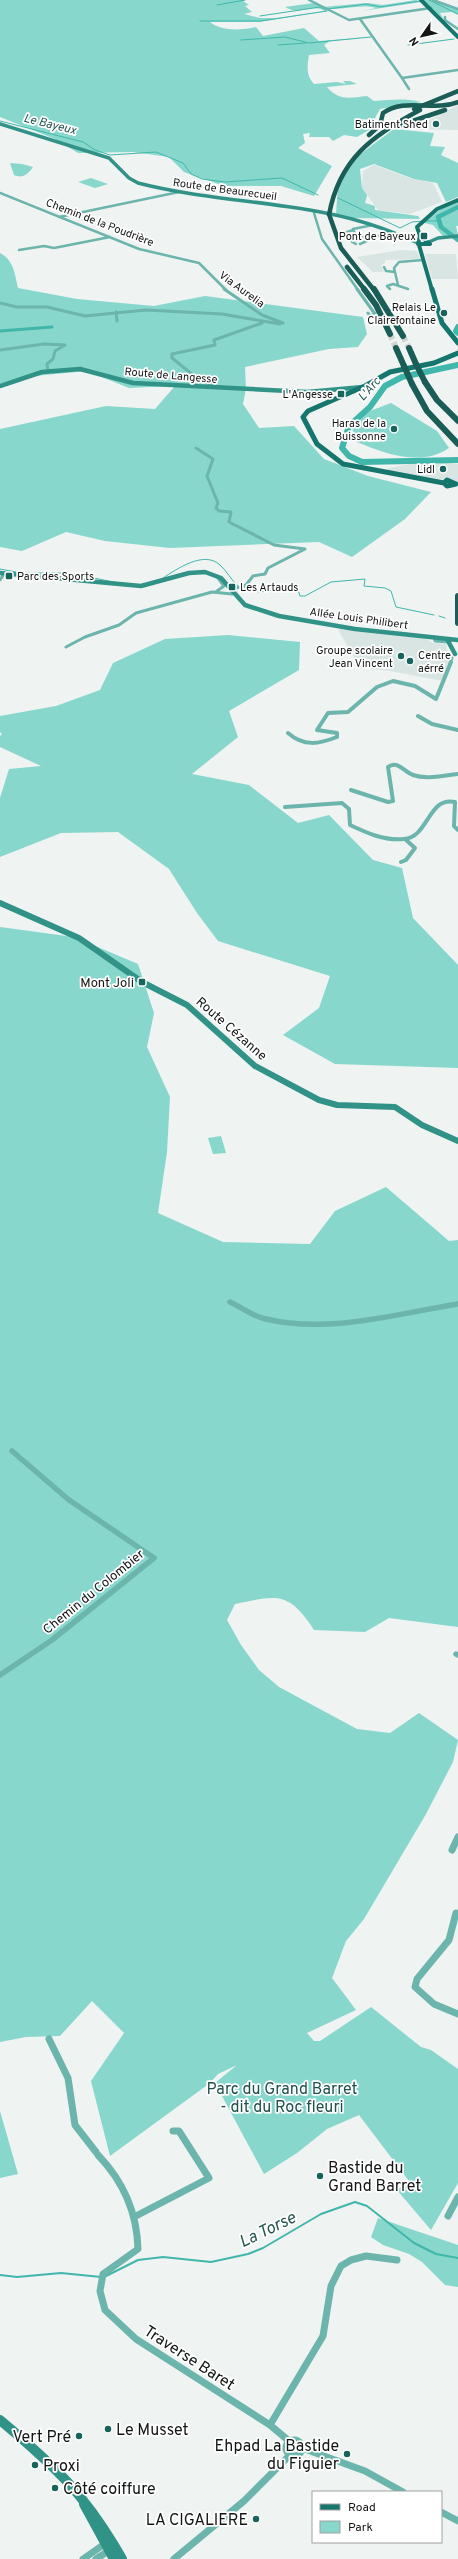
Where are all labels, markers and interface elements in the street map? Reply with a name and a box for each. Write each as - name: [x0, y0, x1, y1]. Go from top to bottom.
- north arrow: [402, 16, 442, 56]
- text: N: [407, 34, 423, 48]
- water label: Le Bayeux: [22, 111, 79, 139]
- place label: Batiment Shed: [355, 118, 428, 132]
- marker: Batiment Shed: [431, 119, 441, 129]
- street label: Route de Beaurecueil: [172, 176, 278, 204]
- street label: Chemin de la Poudrière: [44, 196, 156, 250]
- place label: Pont de Bayeux: [339, 230, 416, 244]
- marker: Pont de Bayeux: [419, 231, 429, 241]
- street label: Via Aurelia: [216, 269, 267, 311]
- place label: Relais Le Clairefontaine: [367, 301, 436, 328]
- marker: Relais Le Clairefontaine: [439, 308, 449, 318]
- street label: Route de Langesse: [124, 365, 218, 387]
- water label: L'Arc: [355, 374, 385, 405]
- place label: L'Angesse: [283, 388, 333, 402]
- marker: L'Angesse: [336, 389, 346, 399]
- place label: Haras de la Buissonne: [332, 417, 386, 444]
- marker: Haras de la Buissonne: [389, 424, 399, 434]
- place label: Lidl: [417, 463, 435, 477]
- marker: Lidl: [438, 464, 448, 474]
- place label: Parc des Sports: [17, 570, 94, 584]
- marker: Parc des Sports: [4, 571, 14, 581]
- place label: Les Artauds: [240, 581, 299, 595]
- marker: Les Artauds: [227, 582, 237, 592]
- street label: Allée Louis Philibert: [309, 605, 409, 633]
- place label: Groupe scolaire Jean Vincent: [316, 644, 393, 671]
- place label: Centre aérré: [418, 649, 451, 676]
- marker: Groupe scolaire Jean Vincent: [396, 651, 406, 661]
- marker: Centre aérré: [405, 656, 415, 666]
- place label: Mont Joli: [80, 976, 134, 992]
- marker: Mont Joli: [137, 977, 147, 987]
- street label: Route Cézanne: [192, 994, 269, 1065]
- street label: Chemin du Colombier: [40, 1547, 148, 1638]
- park label: Parc du Grand Barret - dit du Roc fleuri: [207, 2080, 358, 2118]
- place label: Bastide du Grand Barret: [328, 2159, 421, 2197]
- marker: Bastide du Grand Barret: [315, 2171, 325, 2181]
- water label: La Torse: [236, 2208, 300, 2254]
- street label: Traverse Baret: [140, 2322, 238, 2396]
- place label: Le Musset: [116, 2421, 189, 2441]
- marker: Le Musset: [103, 2424, 113, 2434]
- place label: Vert Pré: [13, 2428, 71, 2448]
- marker: Vert Pré: [74, 2431, 84, 2441]
- place label: Ehpad La Bastide du Figuier: [215, 2437, 339, 2475]
- marker: Ehpad La Bastide du Figuier: [342, 2449, 352, 2459]
- place label: Proxi: [43, 2457, 80, 2477]
- marker: Proxi: [30, 2460, 40, 2470]
- place label: Côté coiffure: [63, 2480, 156, 2500]
- marker: Côté coiffure: [50, 2483, 60, 2493]
- legend: [312, 2491, 442, 2543]
- text: Road: [348, 2500, 376, 2516]
- place label: LA CIGALIERE: [146, 2511, 248, 2531]
- marker: LA CIGALIERE: [251, 2514, 261, 2524]
- text: Park: [348, 2520, 373, 2536]

